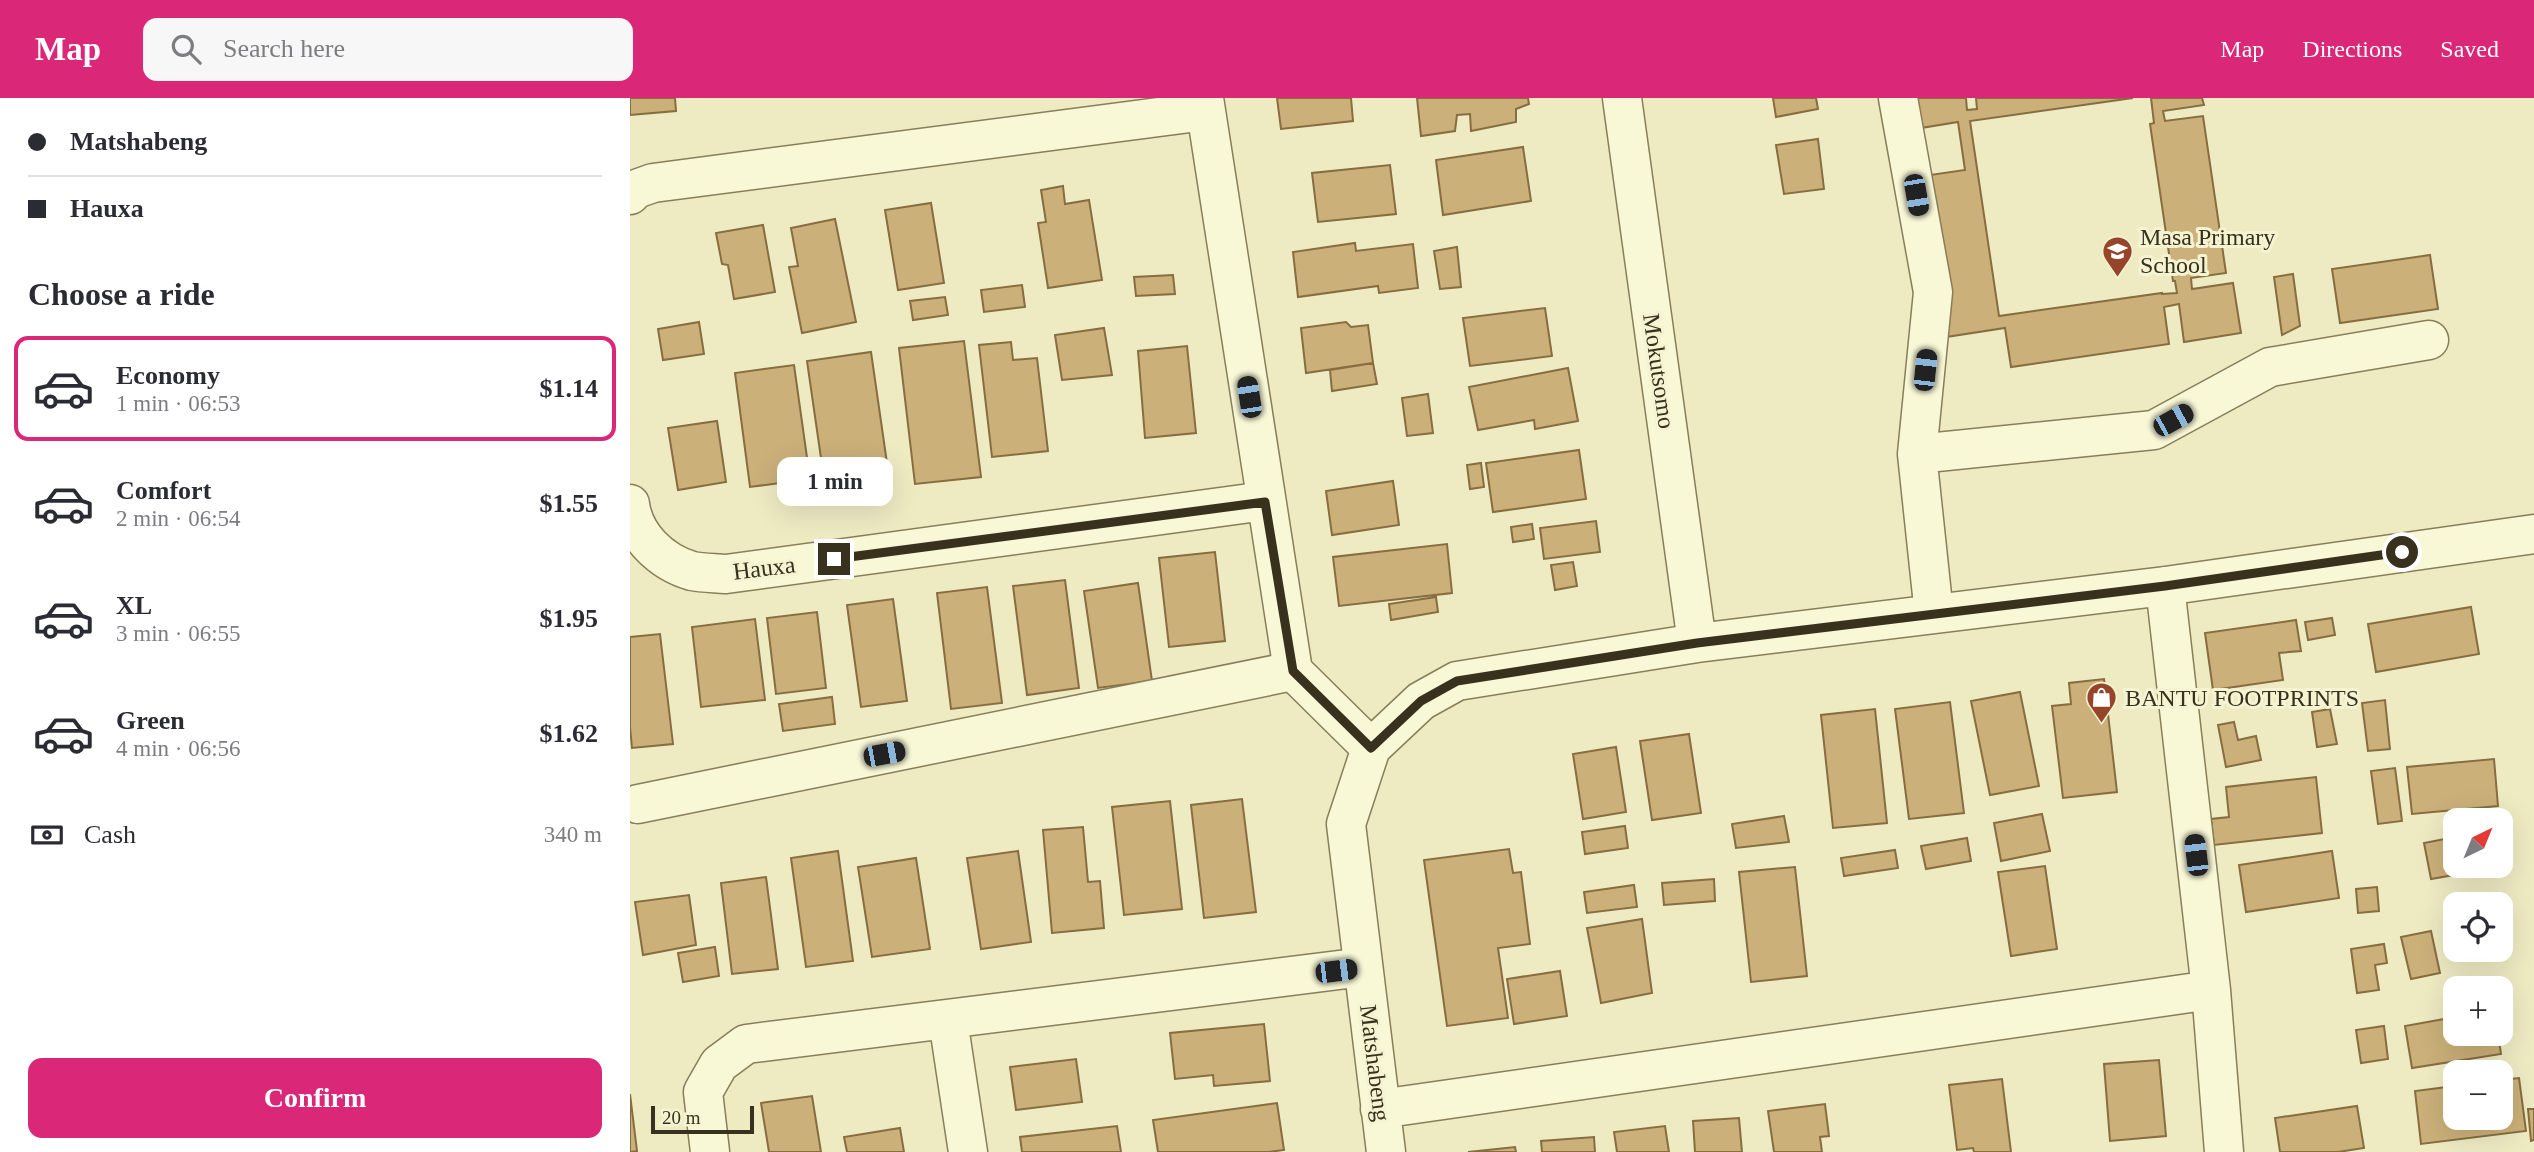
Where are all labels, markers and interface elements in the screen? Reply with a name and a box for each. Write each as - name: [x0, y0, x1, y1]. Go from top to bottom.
- search box: [143, 18, 633, 81]
- icon: search: [167, 30, 205, 68]
- text: Map: [35, 31, 101, 67]
- text: Search here: [223, 34, 345, 63]
- text: Map: [2220, 36, 2264, 62]
- text: Directions: [2302, 36, 2402, 62]
- text: Saved: [2440, 36, 2499, 62]
- text: Matshabeng: [70, 127, 207, 156]
- car: [1903, 172, 1930, 218]
- text: Hauxa: [70, 194, 144, 223]
- place label: Masa Primary School: [2140, 224, 2275, 278]
- school or university icon: Masa Primary School: [2100, 234, 2134, 278]
- text: Choose a ride: [28, 276, 215, 312]
- street label: Mokutsomo: [1638, 312, 1680, 430]
- car: [1913, 348, 1938, 392]
- icon: car: [32, 357, 95, 420]
- text: Economy: [116, 361, 220, 390]
- text: $1.14: [540, 374, 598, 403]
- car: [1236, 375, 1263, 419]
- text: 1 min · 06:53: [116, 391, 241, 416]
- car: [2150, 401, 2197, 439]
- callout: 1 min: [776, 458, 892, 506]
- text: 1 min: [807, 469, 863, 494]
- icon: car: [32, 472, 95, 535]
- text: Comfort: [116, 476, 211, 505]
- text: $1.55: [540, 489, 598, 518]
- text: 2 min · 06:54: [116, 506, 241, 531]
- route start: [2386, 536, 2418, 568]
- route end: [818, 543, 850, 575]
- street label: Hauxa: [731, 551, 797, 585]
- icon: car: [32, 587, 95, 650]
- text: XL: [116, 591, 152, 620]
- text: $1.95: [540, 604, 598, 633]
- text: 3 min · 06:55: [116, 621, 241, 646]
- shop icon: BANTU FOOTPRINTS: [2085, 681, 2119, 725]
- place label: BANTU FOOTPRINTS: [2125, 685, 2359, 711]
- icon: car: [32, 702, 95, 765]
- text: Green: [116, 706, 185, 735]
- text: $1.62: [540, 719, 598, 748]
- text: 4 min · 06:56: [116, 736, 241, 761]
- car: [862, 740, 907, 768]
- north arrow: [2443, 808, 2513, 878]
- map controls: [2443, 808, 2513, 1130]
- icon: cash: [28, 816, 66, 854]
- text: Cash: [84, 820, 136, 849]
- text: 340 m: [544, 822, 602, 847]
- car: [2184, 833, 2209, 877]
- button: locate: [2443, 892, 2513, 962]
- car: [1314, 958, 1359, 984]
- button: +: [2443, 976, 2513, 1046]
- street label: Matshabeng: [1355, 1003, 1395, 1123]
- button: Confirm: [28, 1058, 602, 1138]
- button: −: [2443, 1060, 2513, 1130]
- scale bar: [651, 1103, 754, 1135]
- text: 20 m: [662, 1107, 701, 1128]

